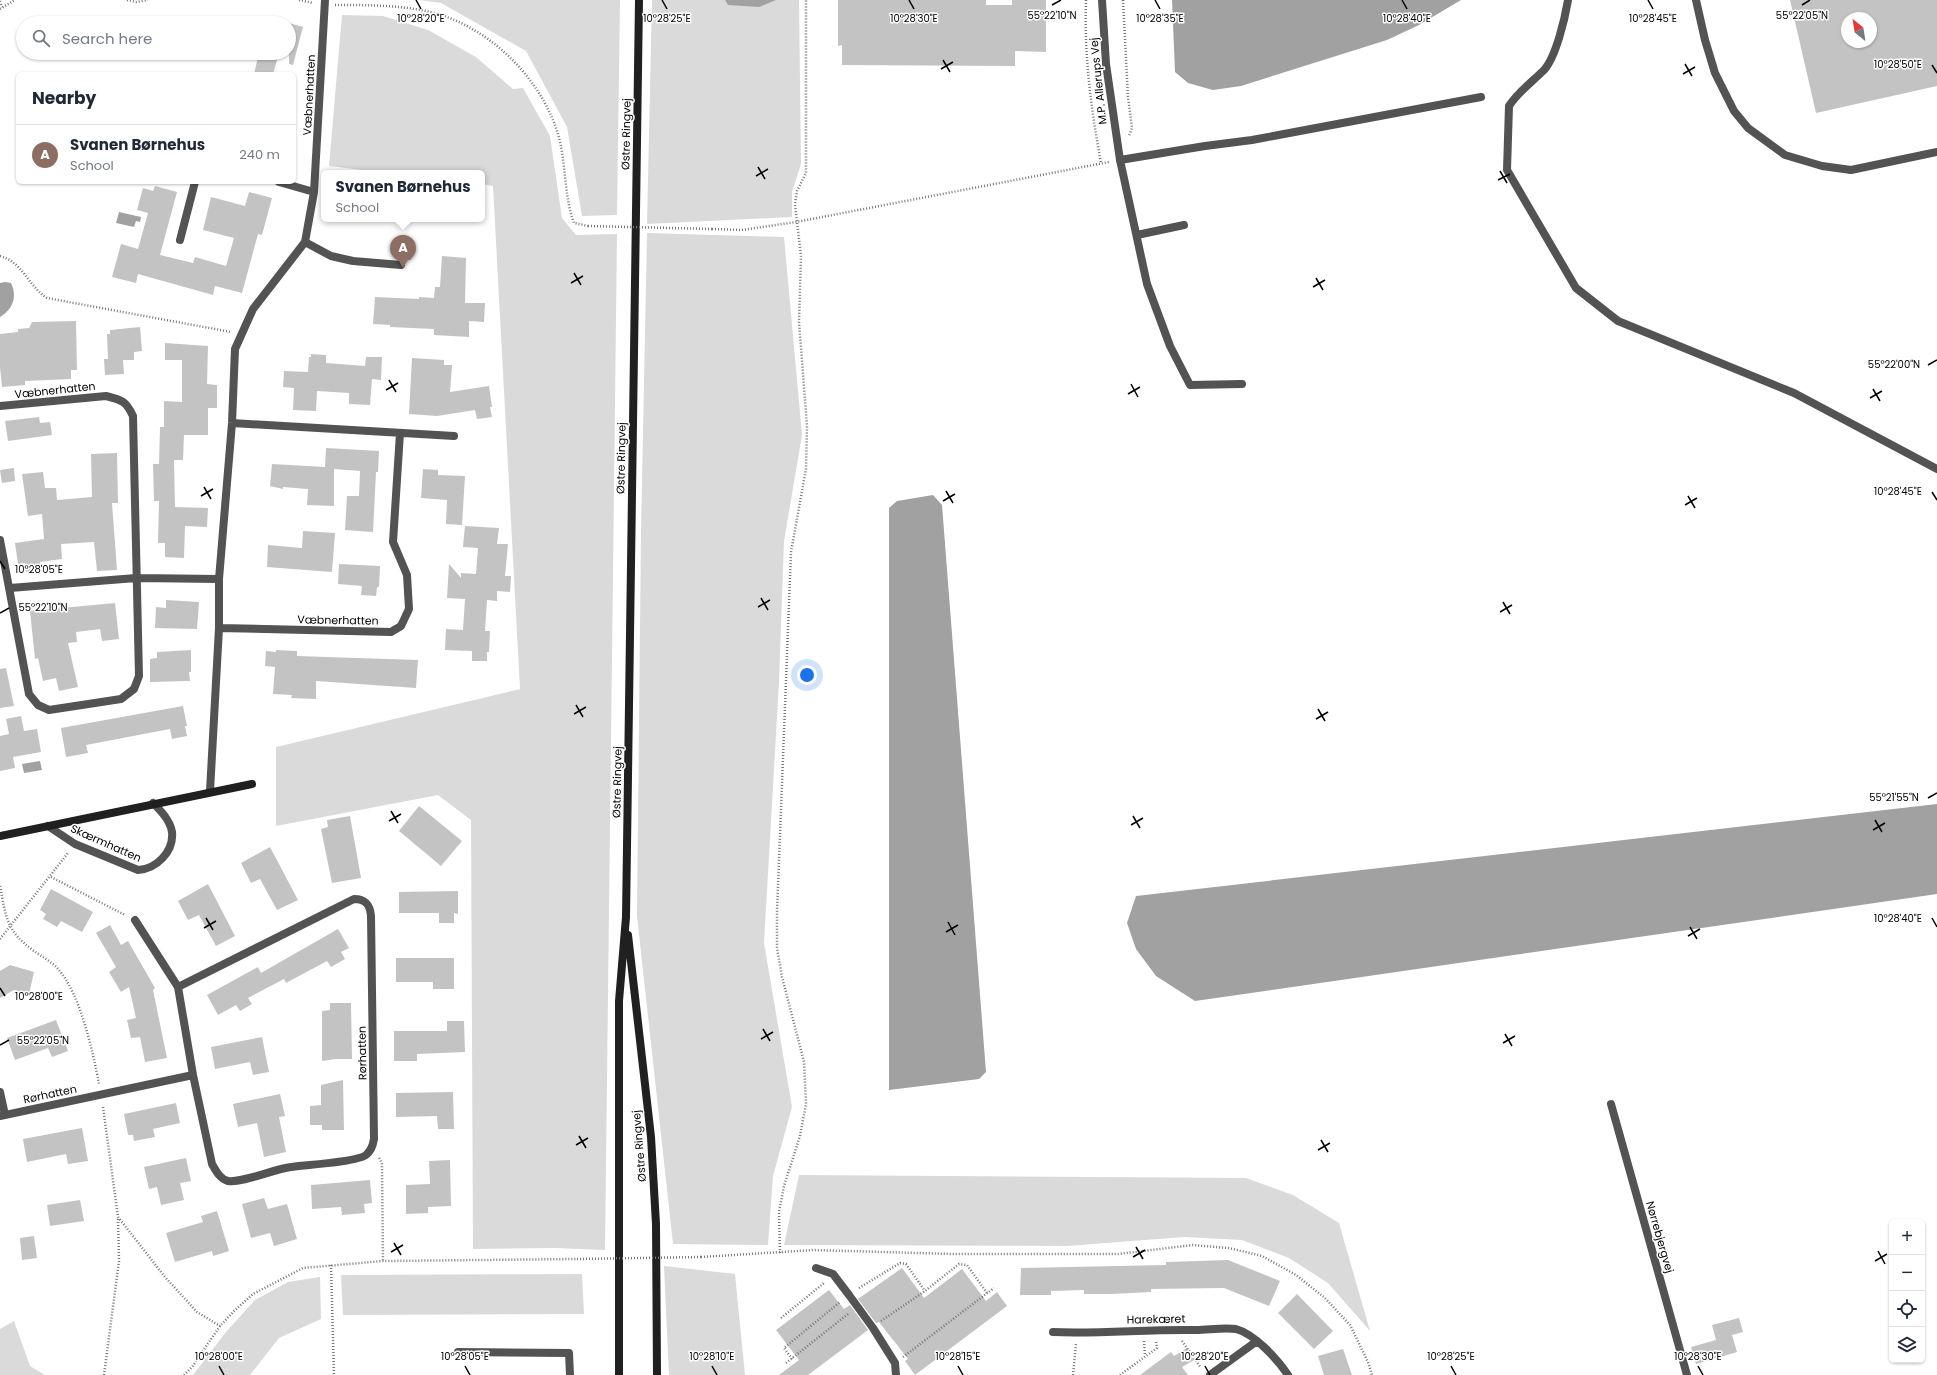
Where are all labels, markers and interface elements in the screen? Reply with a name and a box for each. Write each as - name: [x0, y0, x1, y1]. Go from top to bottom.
- text: 55°22'10"N: [1027, 8, 1077, 23]
- text: 55°22'05"N: [1776, 8, 1828, 23]
- text: 10°28'20"E: [397, 11, 445, 26]
- text: 10°28'25"E: [643, 11, 691, 26]
- text: 10°28'30"E: [890, 11, 938, 26]
- text: 10°28'35"E: [1136, 11, 1184, 26]
- text: 10°28'40"E: [1383, 11, 1431, 26]
- text: 10°28'45"E: [1629, 11, 1677, 26]
- north arrow: [1841, 12, 1877, 48]
- search box: [16, 16, 296, 60]
- icon: search: [30, 27, 52, 49]
- text: Search here: [62, 28, 152, 49]
- street label: M.P. Allerups Vej: [1085, 36, 1111, 125]
- street label: Væbnerhatten: [299, 54, 319, 136]
- text: 10°28'50"E: [1874, 57, 1922, 72]
- text: Nearby: [32, 86, 96, 110]
- street label: Østre Ringvej: [617, 98, 635, 170]
- text: Svanen Børnehus: [70, 134, 205, 155]
- text: A: [40, 145, 50, 164]
- text: 240 m: [239, 145, 280, 164]
- text: School: [70, 156, 114, 175]
- popup: [321, 170, 485, 222]
- text: Svanen Børnehus: [335, 176, 471, 197]
- text: School: [335, 198, 379, 217]
- pin: A: [390, 235, 416, 268]
- text: 55°22'00"N: [1868, 357, 1920, 372]
- street label: Væbnerhatten: [14, 378, 96, 402]
- street label: Østre Ringvej: [612, 422, 630, 494]
- text: 10°28'45"E: [1874, 484, 1922, 499]
- text: 10°28'05"E: [15, 562, 63, 577]
- text: 55°22'10"N: [18, 600, 68, 615]
- street label: Væbnerhatten: [297, 611, 379, 629]
- your location: [797, 665, 817, 685]
- street label: Østre Ringvej: [608, 746, 626, 818]
- text: 55°21'55"N: [1869, 790, 1919, 805]
- street label: Skærmhatten: [68, 820, 144, 866]
- text: 10°28'40"E: [1874, 911, 1922, 926]
- text: 10°28'00"E: [15, 989, 63, 1004]
- street label: Rørhatten: [354, 1026, 370, 1080]
- text: 55°22'05"N: [17, 1033, 69, 1048]
- street label: Rørhatten: [22, 1081, 78, 1107]
- street label: Østre Ringvej: [628, 1109, 650, 1182]
- street label: Nørrebjergvej: [1642, 1199, 1678, 1275]
- map controls: [1889, 1219, 1925, 1363]
- button: +: [1889, 1219, 1925, 1255]
- button: −: [1889, 1255, 1925, 1291]
- button: locate: [1889, 1291, 1925, 1327]
- street label: Harekæret: [1127, 1310, 1185, 1328]
- button: layers: [1889, 1327, 1925, 1363]
- text: 10°28'00"E: [195, 1349, 243, 1364]
- text: 10°28'05"E: [441, 1349, 489, 1364]
- text: 10°28'10"E: [690, 1349, 734, 1364]
- text: 10°28'15"E: [936, 1349, 980, 1364]
- text: 10°28'20"E: [1181, 1349, 1229, 1364]
- text: 10°28'25"E: [1427, 1349, 1475, 1364]
- text: 10°28'30"E: [1674, 1349, 1722, 1364]

